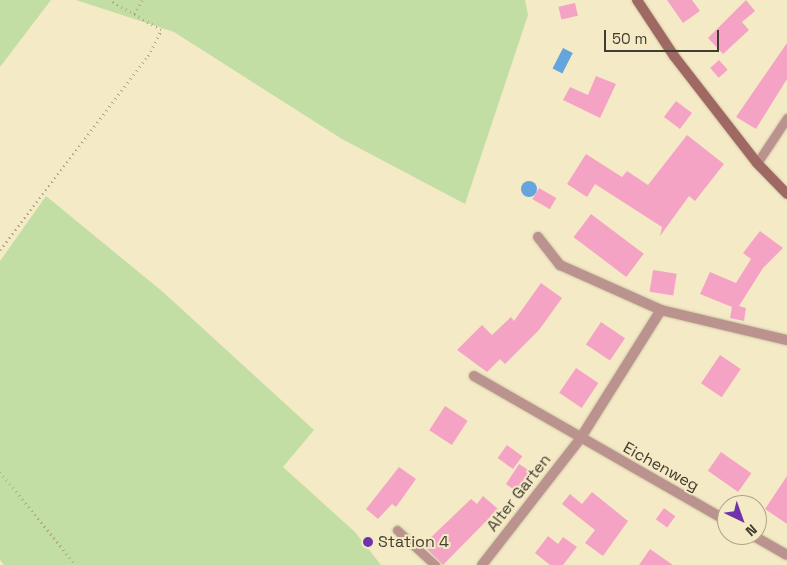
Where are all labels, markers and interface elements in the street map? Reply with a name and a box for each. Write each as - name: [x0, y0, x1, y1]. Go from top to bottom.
- scale bar: [607, 20, 722, 52]
- text: 50 m: [612, 29, 647, 48]
- street label: Eichenweg: [620, 438, 702, 496]
- street label: Alter Garten: [483, 451, 555, 535]
- north arrow: [717, 495, 767, 545]
- text: N: [742, 521, 761, 540]
- place label: Station 4: [378, 532, 449, 552]
- marker: Station 4: [362, 536, 374, 548]

